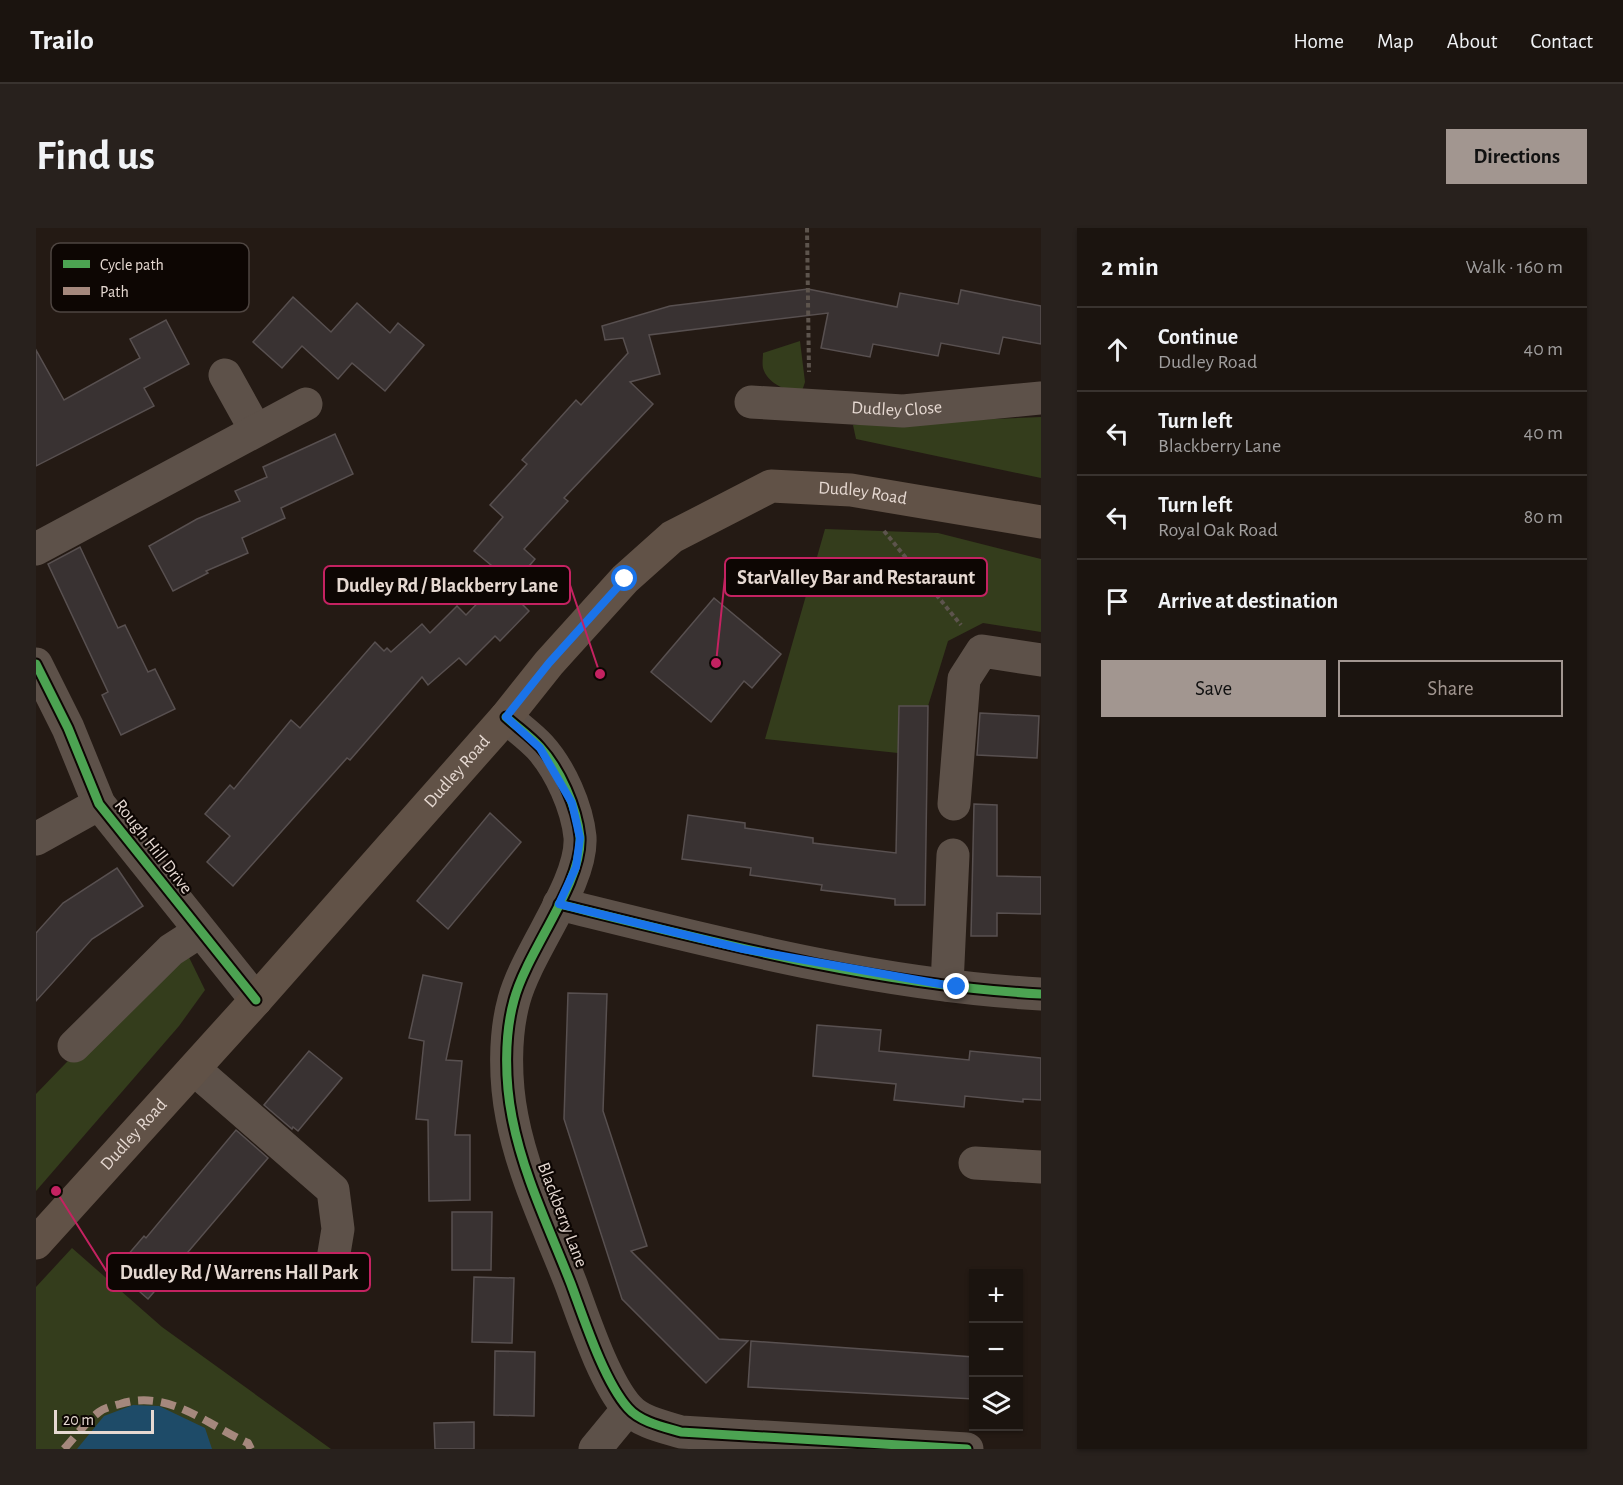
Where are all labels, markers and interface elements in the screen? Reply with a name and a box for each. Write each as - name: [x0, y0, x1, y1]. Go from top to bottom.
- text: Trailo: [30, 27, 94, 55]
- text: Home: [1293, 31, 1344, 52]
- text: Map: [1377, 31, 1414, 52]
- text: About: [1447, 31, 1497, 52]
- text: Contact: [1530, 31, 1593, 52]
- button: Directions: [1446, 129, 1587, 184]
- text: Find us: [36, 135, 155, 177]
- legend: [51, 243, 249, 312]
- text: 2 min: [1101, 254, 1159, 280]
- text: Cycle path: [100, 257, 164, 274]
- text: Walk · 160 m: [1466, 257, 1563, 277]
- text: Path: [100, 284, 129, 300]
- text: Continue: [1158, 326, 1238, 348]
- icon: ahead: [1101, 333, 1134, 366]
- text: 40 m: [1524, 339, 1563, 359]
- text: Dudley Road: [1158, 352, 1257, 372]
- street label: Dudley Close: [851, 398, 943, 420]
- text: Turn left: [1158, 410, 1232, 432]
- icon: left: [1101, 417, 1134, 450]
- text: 40 m: [1524, 423, 1563, 443]
- text: Blackberry Lane: [1158, 436, 1281, 456]
- street label: Dudley Road: [818, 479, 908, 508]
- text: Turn left: [1158, 494, 1232, 516]
- icon: left: [1101, 501, 1134, 534]
- text: 80 m: [1524, 507, 1563, 527]
- text: Royal Oak Road: [1158, 520, 1278, 540]
- callout: StarValley Bar and Restaraunt: [725, 558, 987, 596]
- route start: [611, 565, 637, 591]
- callout: Dudley Rd / Blackberry Lane: [324, 566, 570, 604]
- text: StarValley Bar and Restaraunt: [737, 568, 975, 588]
- text: Dudley Rd / Blackberry Lane: [336, 576, 558, 596]
- icon: arrive: [1101, 585, 1134, 618]
- text: Arrive at destination: [1158, 590, 1338, 612]
- button: Save: [1101, 660, 1326, 717]
- button: Share: [1338, 660, 1563, 717]
- street label: Dudley Road: [421, 733, 494, 811]
- street label: Rough Hill Drive: [111, 796, 195, 898]
- route end: [943, 973, 969, 999]
- street label: Dudley Road: [97, 1096, 171, 1174]
- street label: Blackberry Lane: [534, 1160, 590, 1270]
- callout: Dudley Rd / Warrens Hall Park: [107, 1253, 370, 1291]
- text: Dudley Rd / Warrens Hall Park: [120, 1263, 358, 1283]
- map controls: [969, 1269, 1023, 1431]
- button: +: [969, 1269, 1023, 1323]
- button: −: [969, 1323, 1023, 1377]
- button: layers: [969, 1377, 1023, 1431]
- scale bar: [54, 1407, 154, 1434]
- text: 20 m: [63, 1412, 94, 1428]

